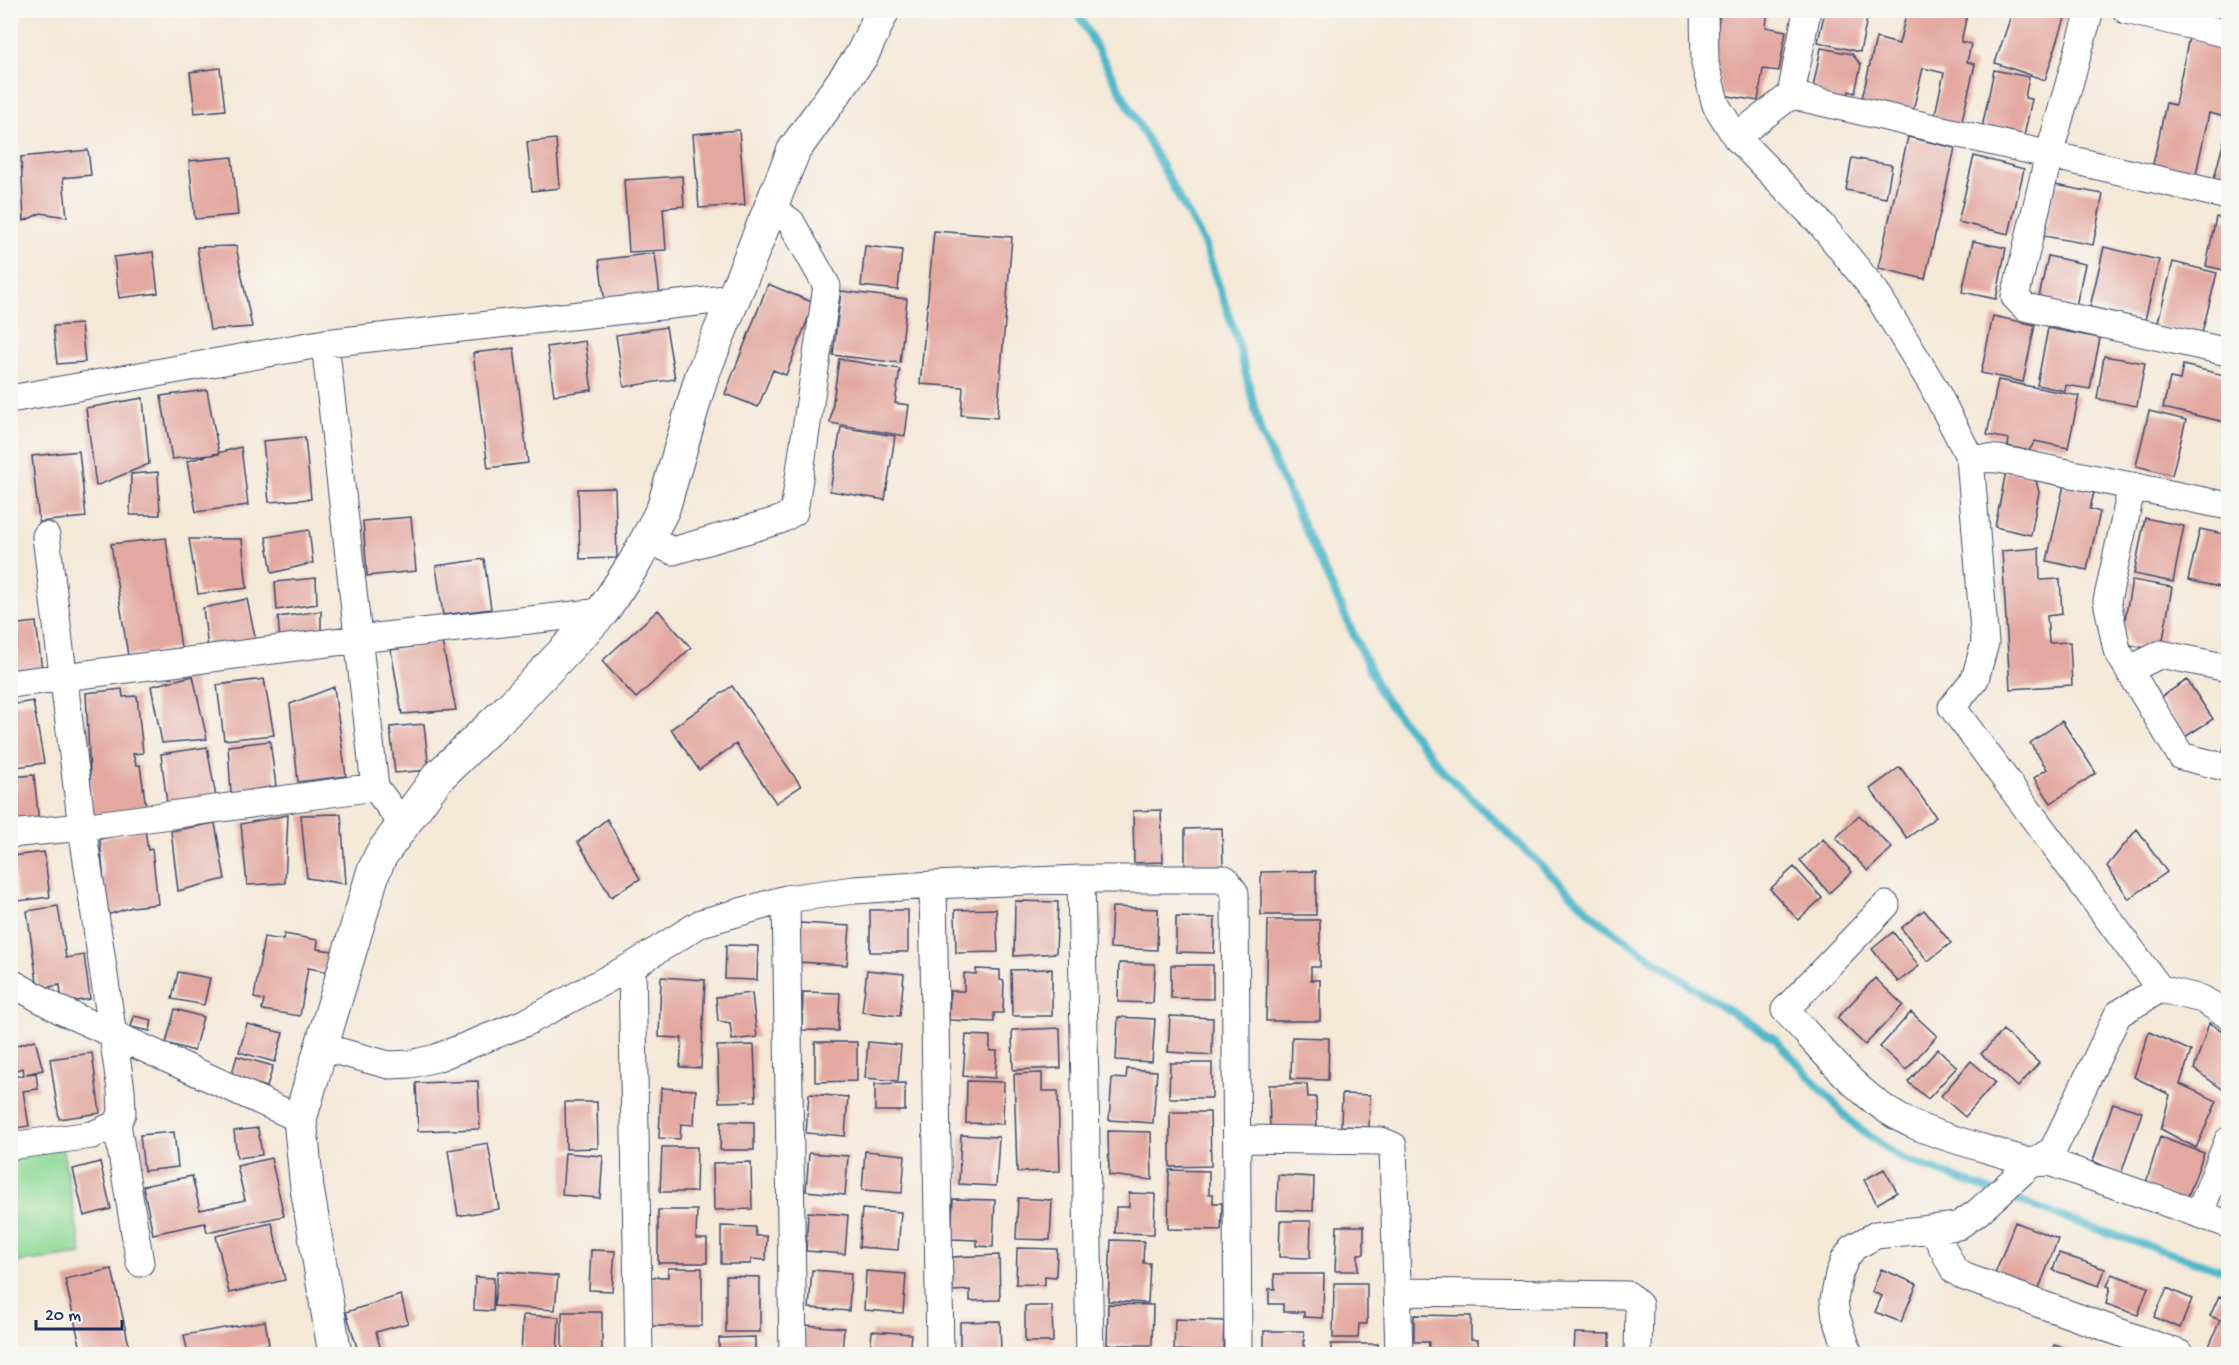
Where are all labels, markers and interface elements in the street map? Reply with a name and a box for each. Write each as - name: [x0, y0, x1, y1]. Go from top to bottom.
- scale bar: [36, 1293, 122, 1331]
- text: 20 m: [45, 1306, 81, 1327]

